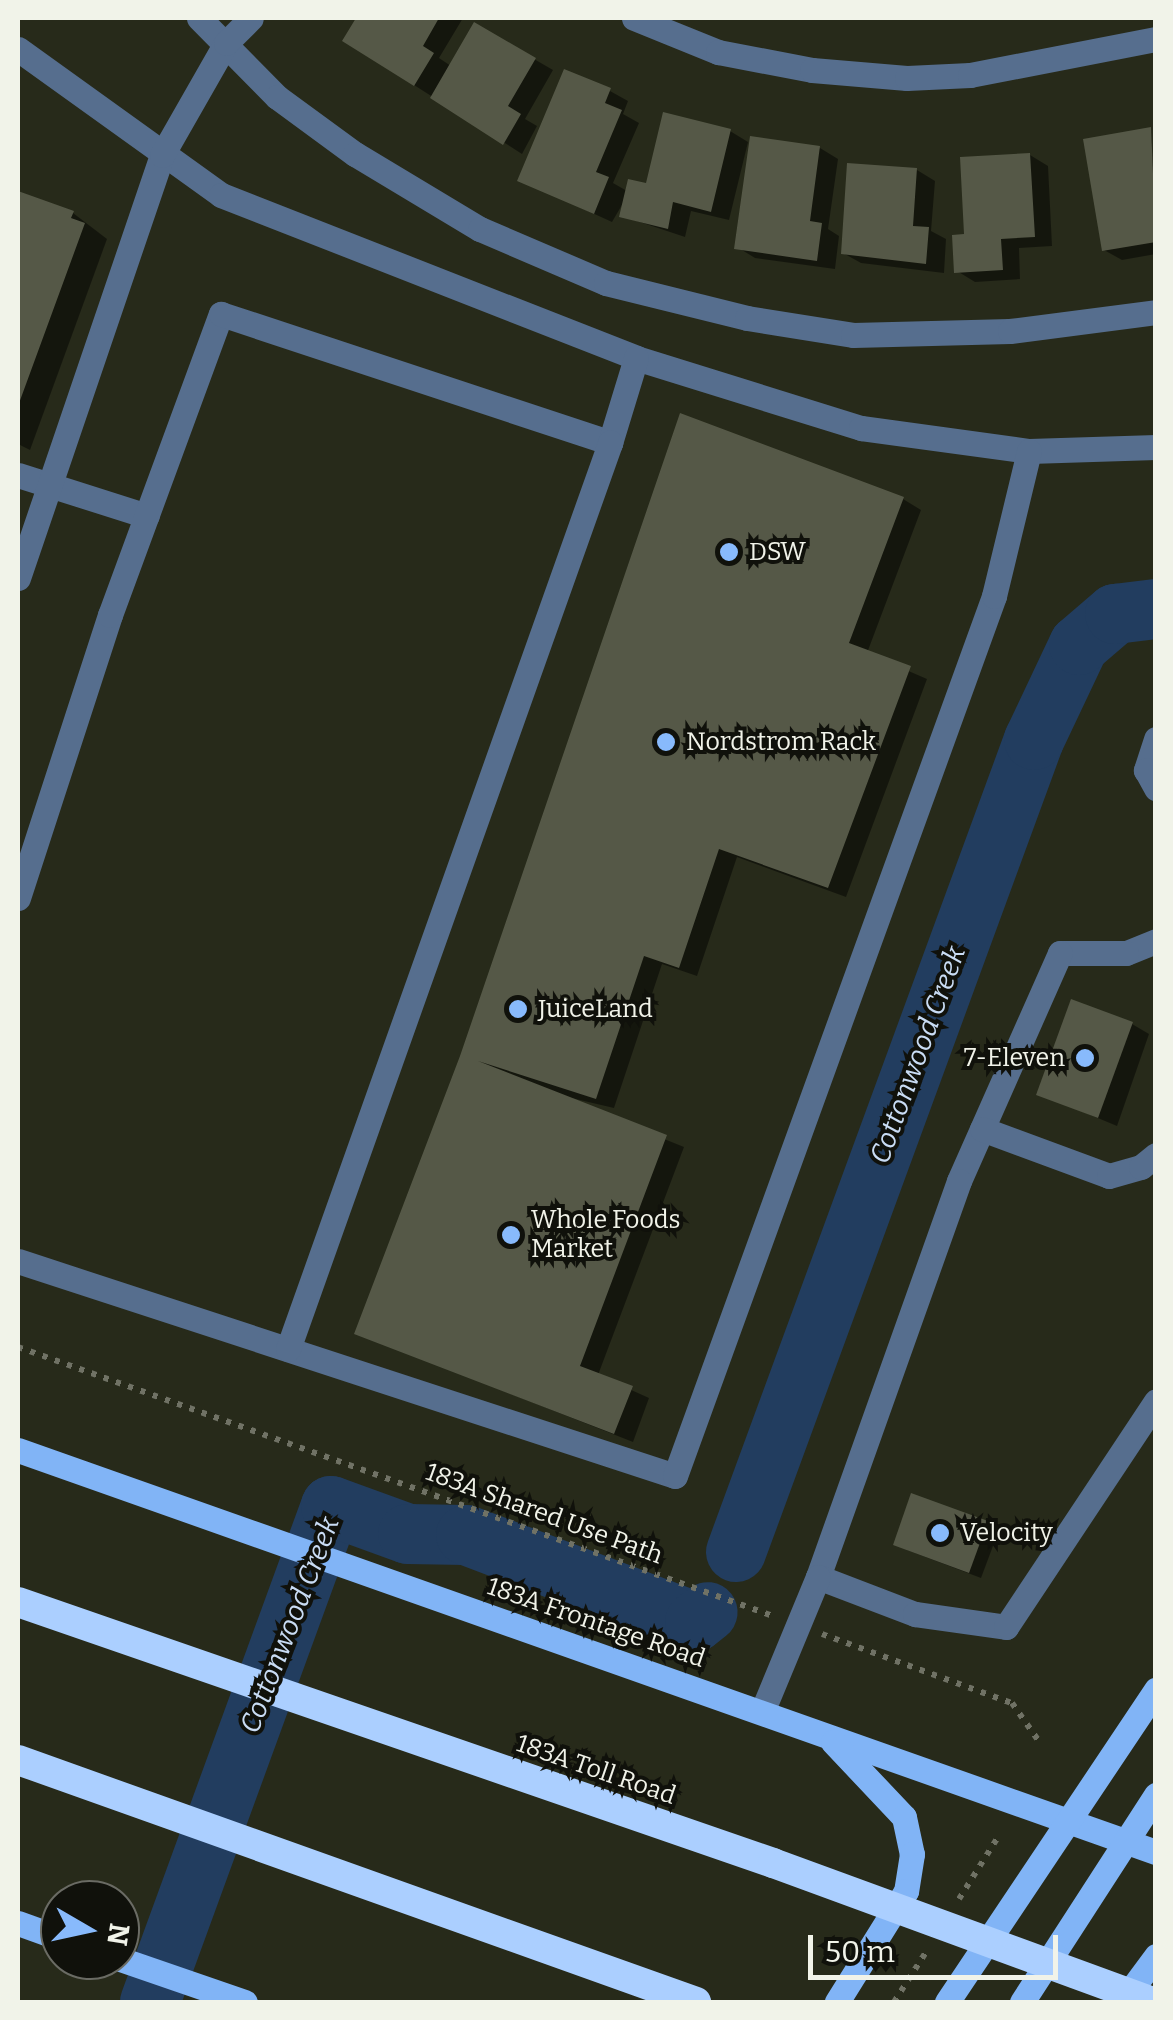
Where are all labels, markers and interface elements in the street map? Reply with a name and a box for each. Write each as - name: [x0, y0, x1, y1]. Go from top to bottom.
- place label: DSW: [749, 537, 806, 567]
- marker: DSW: [718, 541, 740, 563]
- place label: Nordstrom Rack: [686, 727, 876, 757]
- marker: Nordstrom Rack: [655, 731, 677, 753]
- water label: Cottonwood Creek: [863, 942, 973, 1168]
- place label: JuiceLand: [538, 994, 653, 1024]
- marker: JuiceLand: [507, 998, 529, 1020]
- place label: 7-Eleven: [964, 1043, 1065, 1073]
- marker: 7-Eleven: [1074, 1047, 1096, 1069]
- place label: Whole Foods Market: [531, 1206, 681, 1265]
- marker: Whole Foods Market: [500, 1224, 522, 1246]
- street label: 183A Shared Use Path: [421, 1457, 667, 1571]
- water label: Cottonwood Creek: [233, 1512, 347, 1738]
- place label: Velocity: [960, 1518, 1053, 1548]
- marker: Velocity: [929, 1522, 951, 1544]
- street label: 183A Frontage Road: [483, 1572, 709, 1674]
- street label: 183A Toll Road: [512, 1729, 680, 1811]
- north arrow: [40, 1880, 140, 1980]
- scale bar: [813, 1915, 1063, 1977]
- text: N: [100, 1921, 136, 1948]
- text: 50 m: [825, 1934, 895, 1970]

